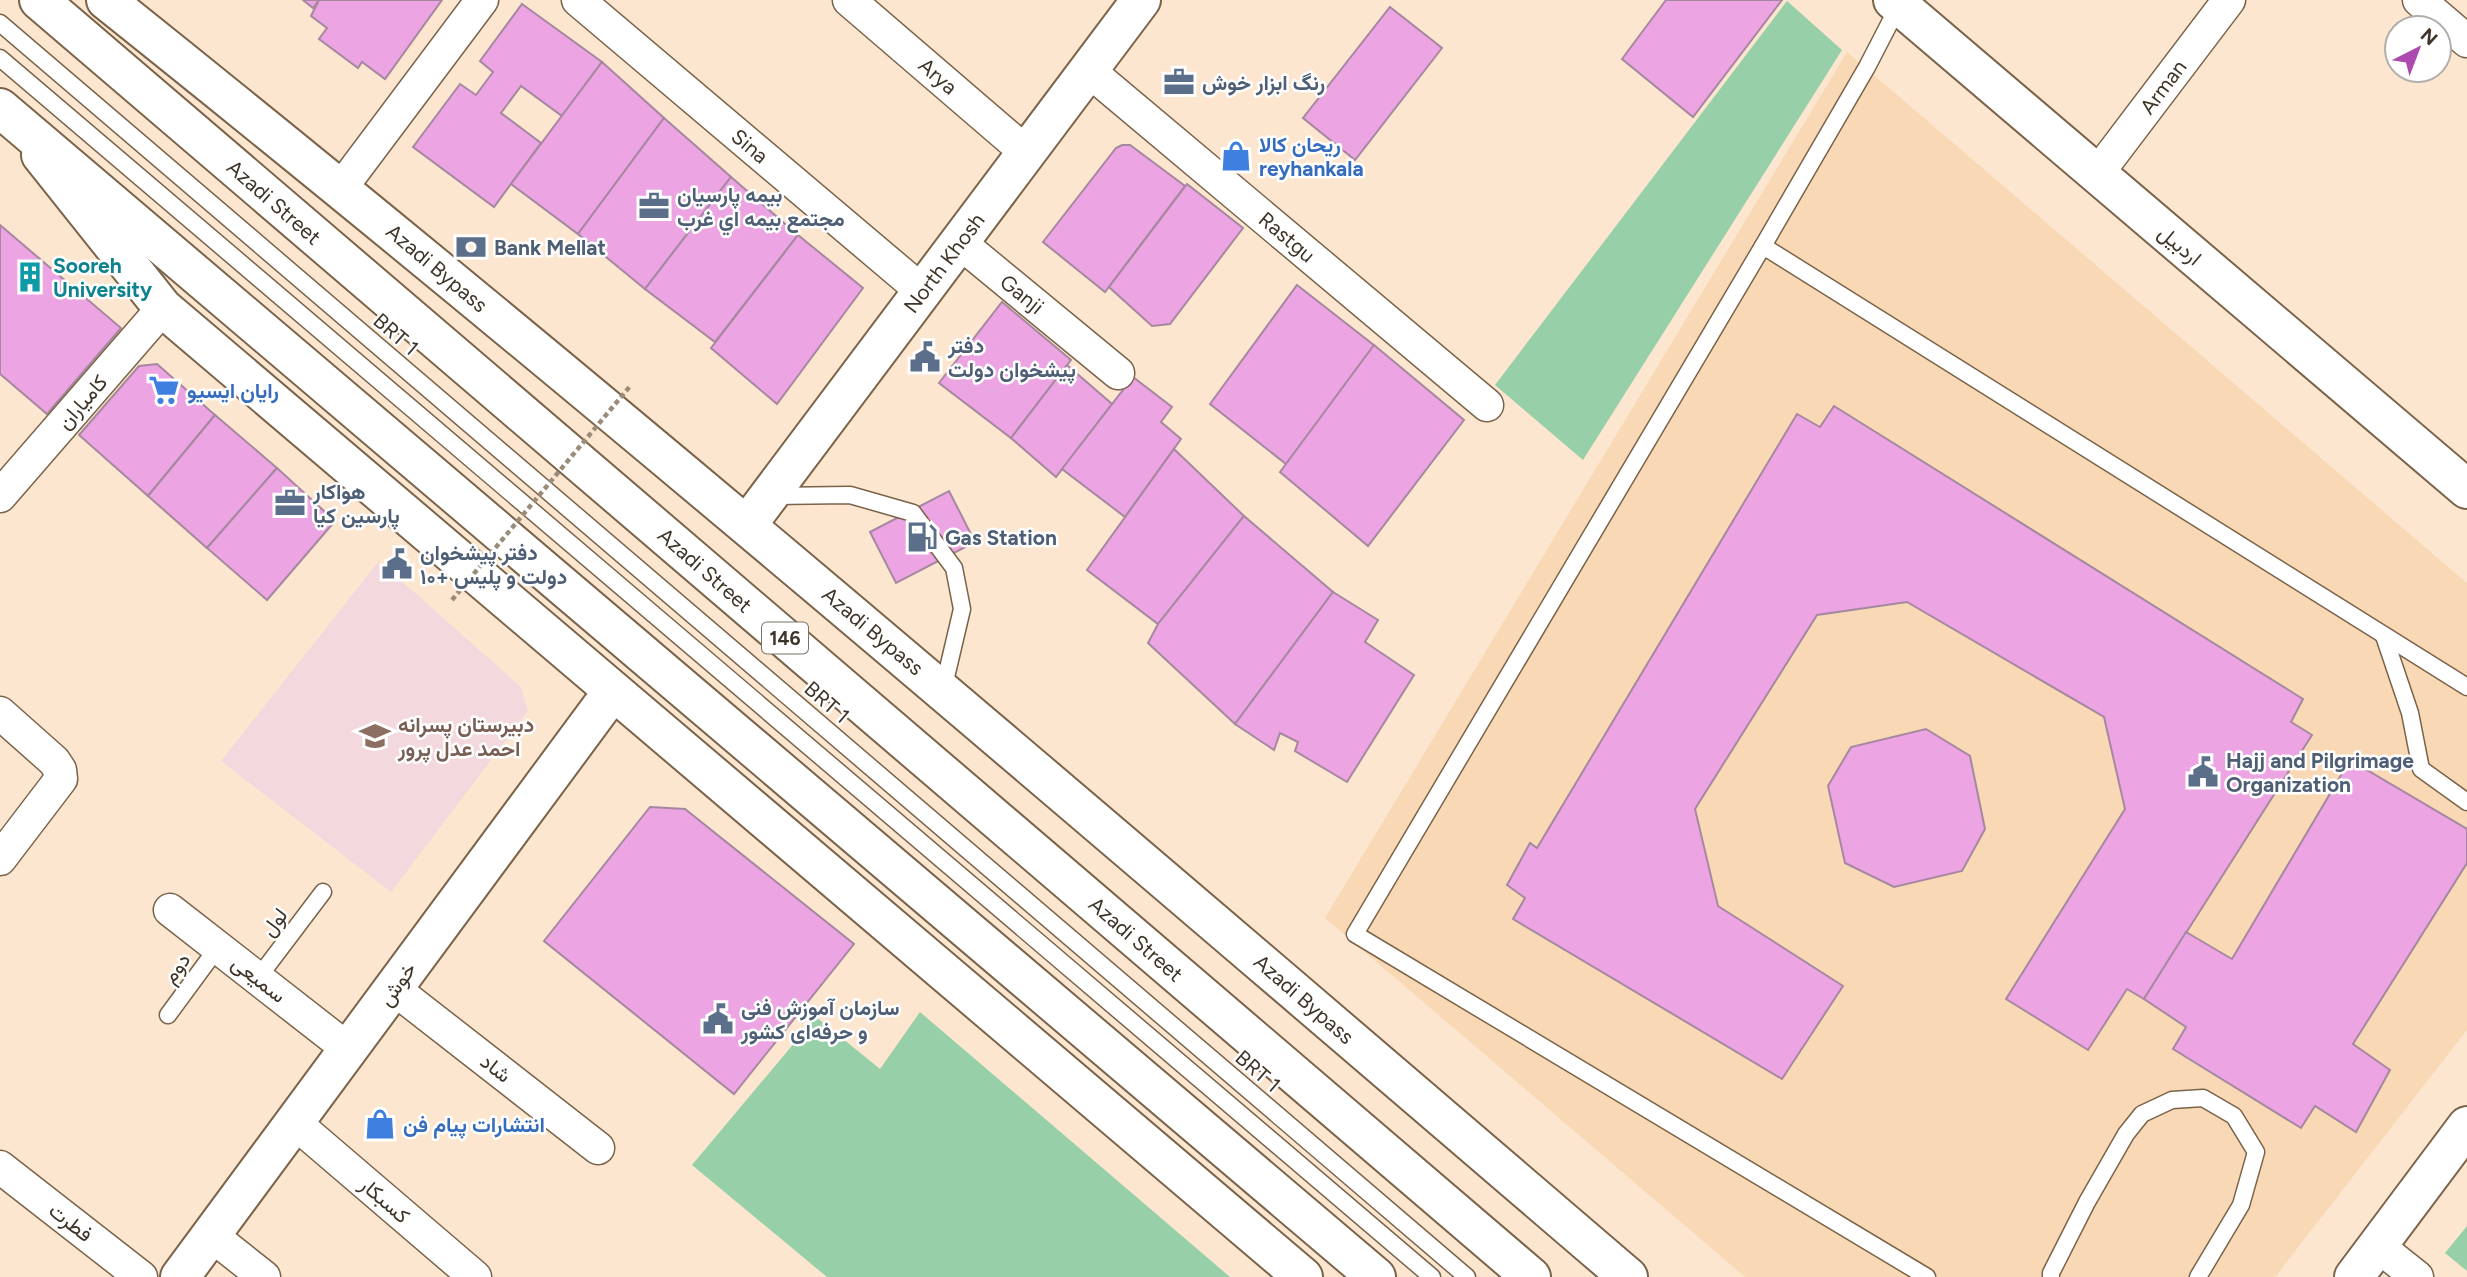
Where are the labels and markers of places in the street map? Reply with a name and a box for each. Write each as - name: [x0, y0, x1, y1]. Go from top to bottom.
- office icon: رنگ ابزار خوش: [1162, 65, 1196, 99]
- place label: رنگ ابزار خوش: [1202, 70, 1325, 96]
- place label: ریحان کالا reyhankala: [1259, 132, 1364, 181]
- shop icon: ریحان کالا reyhankala: [1219, 139, 1253, 173]
- place label: بيمه پارسيان مجتمع بيمه اي غرب: [677, 182, 845, 236]
- office icon: بيمه پارسيان مجتمع بيمه اي غرب: [637, 189, 671, 223]
- bank icon: Bank Mellat: [454, 230, 488, 264]
- place label: Bank Mellat: [494, 235, 606, 260]
- place label: Sooreh University: [53, 253, 153, 302]
- building icon: Sooreh University: [13, 260, 47, 294]
- place label: دفتر پیشخوان دولت: [947, 333, 1076, 384]
- public building icon: دفتر پیشخوان دولت: [908, 340, 942, 374]
- supermarket icon: رایان ایسیو: [147, 373, 181, 407]
- place label: رایان ایسیو: [187, 378, 279, 404]
- place label: هواکار پارسین کیا: [312, 479, 400, 530]
- office icon: هواکار پارسین کیا: [273, 486, 307, 520]
- fuel station icon: Gas Station: [905, 520, 939, 554]
- place label: Gas Station: [945, 525, 1057, 550]
- place label: دفتر پیشخوان دولت و پلیس +۱۰: [420, 540, 567, 591]
- public building icon: دفتر پیشخوان دولت و پلیس +۱۰: [380, 547, 414, 581]
- place label: دبیرستان پسرانه احمد عدل پرور: [397, 712, 534, 763]
- school or university icon: دبیرستان پسرانه احمد عدل پرور: [358, 719, 392, 753]
- place label: Hajj and Pilgrimage Organization: [2226, 748, 2414, 797]
- public building icon: Hajj and Pilgrimage Organization: [2186, 755, 2220, 789]
- place label: سازمان آموزش فنی و حرفه‌ای کشور: [740, 995, 900, 1045]
- public building icon: سازمان آموزش فنی و حرفه‌ای کشور: [701, 1002, 735, 1036]
- shop icon: انتشارات پیام فن: [363, 1107, 397, 1141]
- place label: انتشارات پیام فن: [403, 1112, 545, 1139]

